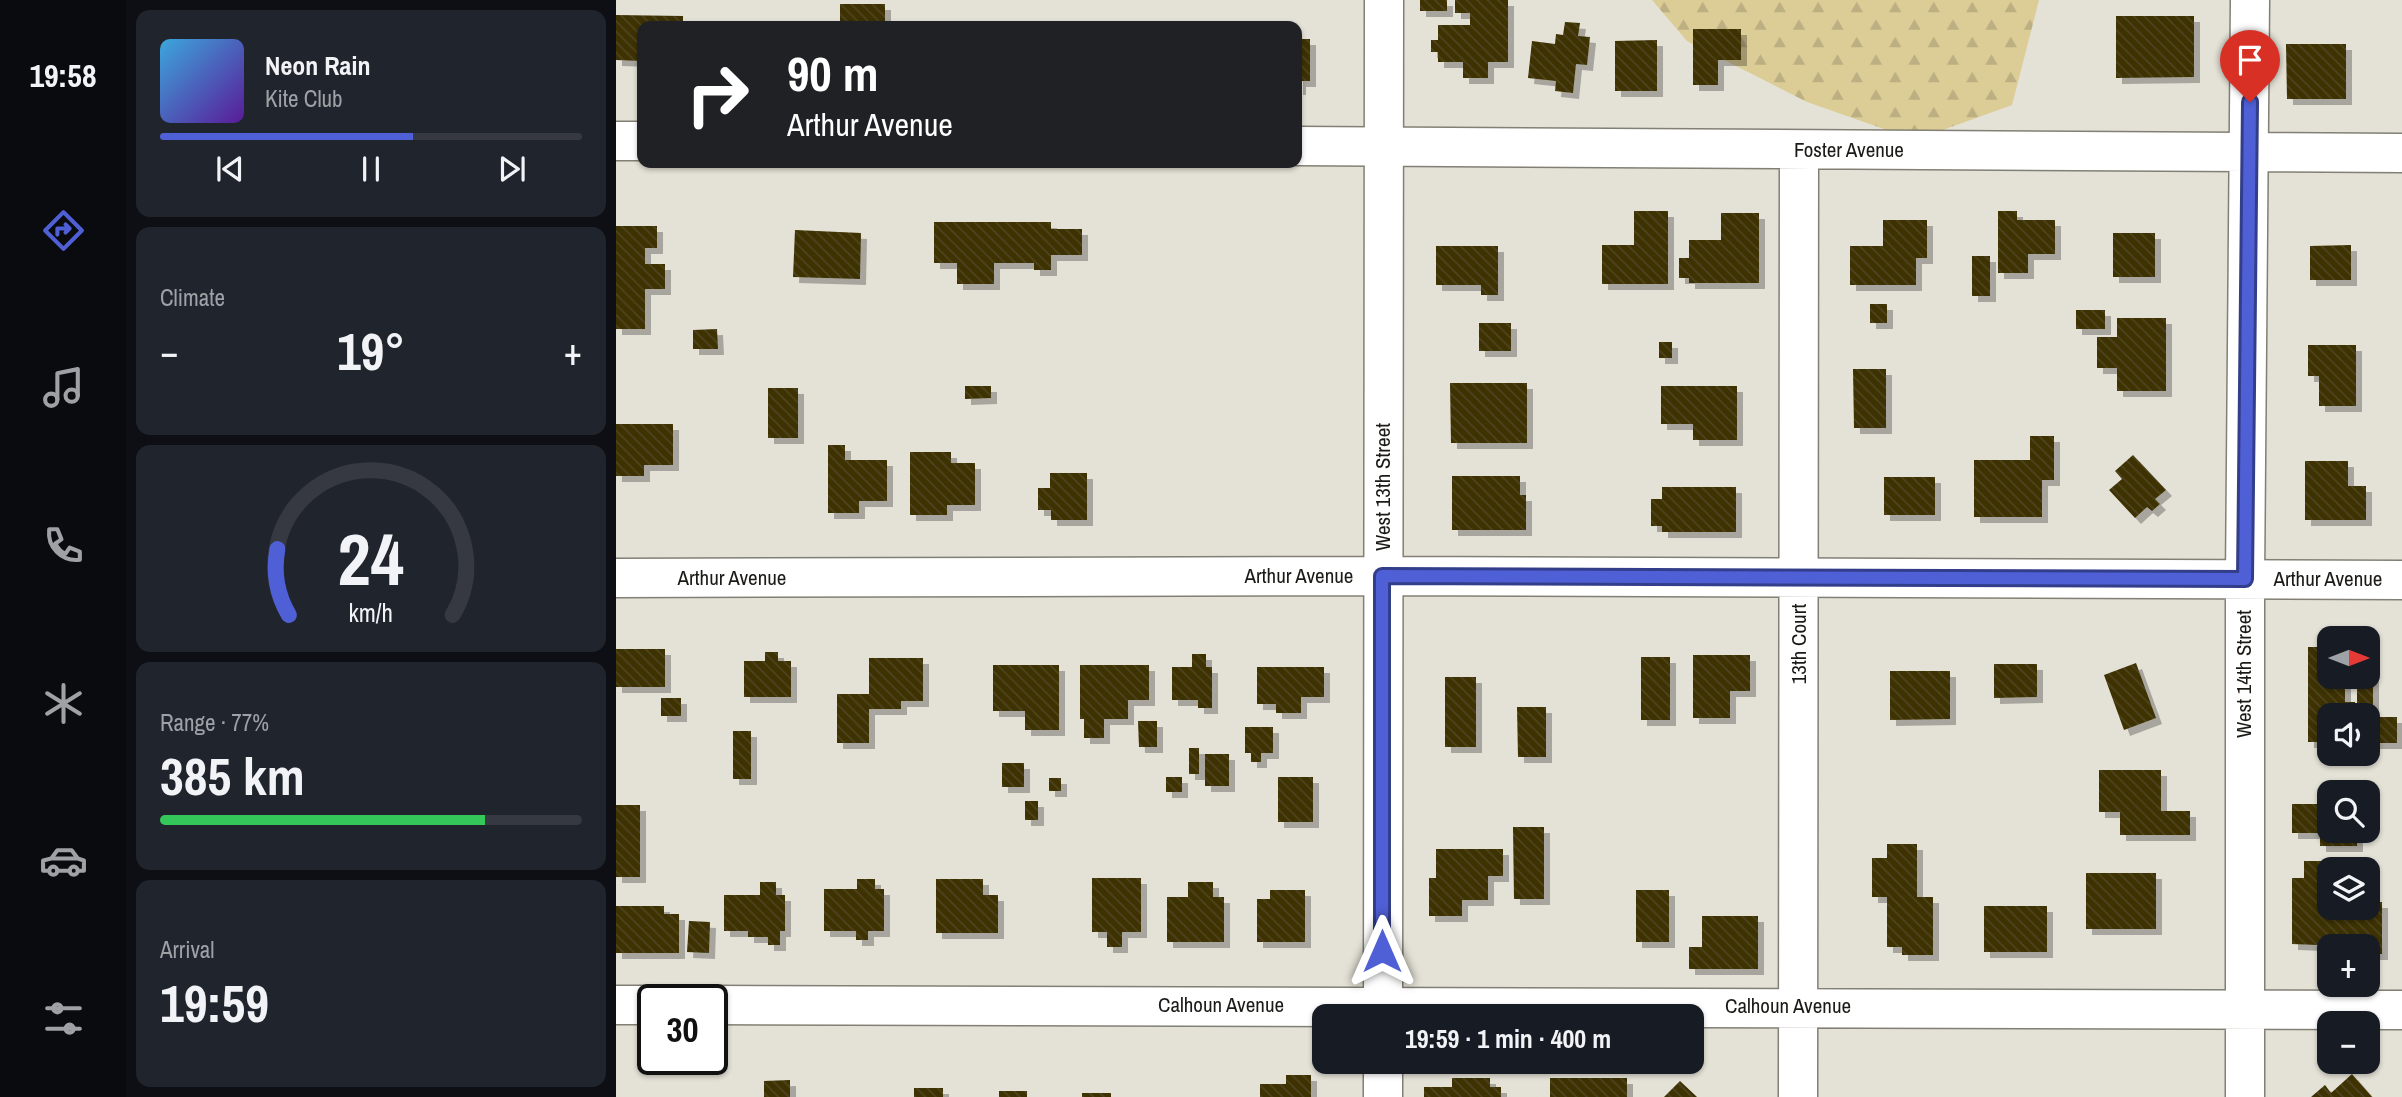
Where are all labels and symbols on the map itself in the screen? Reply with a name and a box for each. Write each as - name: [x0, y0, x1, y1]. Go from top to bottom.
- pin: [2220, 30, 2280, 102]
- street label: Foster Avenue: [1794, 135, 1904, 164]
- street label: West 13th Street: [1368, 423, 1397, 551]
- street label: Arthur Avenue: [1244, 561, 1353, 590]
- street label: Arthur Avenue: [677, 563, 786, 592]
- street label: Arthur Avenue: [2273, 564, 2382, 593]
- street label: 13th Court: [1784, 604, 1813, 684]
- street label: West 14th Street: [2229, 610, 2258, 738]
- north arrow: [2317, 626, 2380, 690]
- position arrow: [1345, 914, 1419, 988]
- speed limit sign: 30: [637, 984, 728, 1075]
- street label: Calhoun Avenue: [1158, 990, 1284, 1019]
- street label: Calhoun Avenue: [1725, 991, 1851, 1020]

